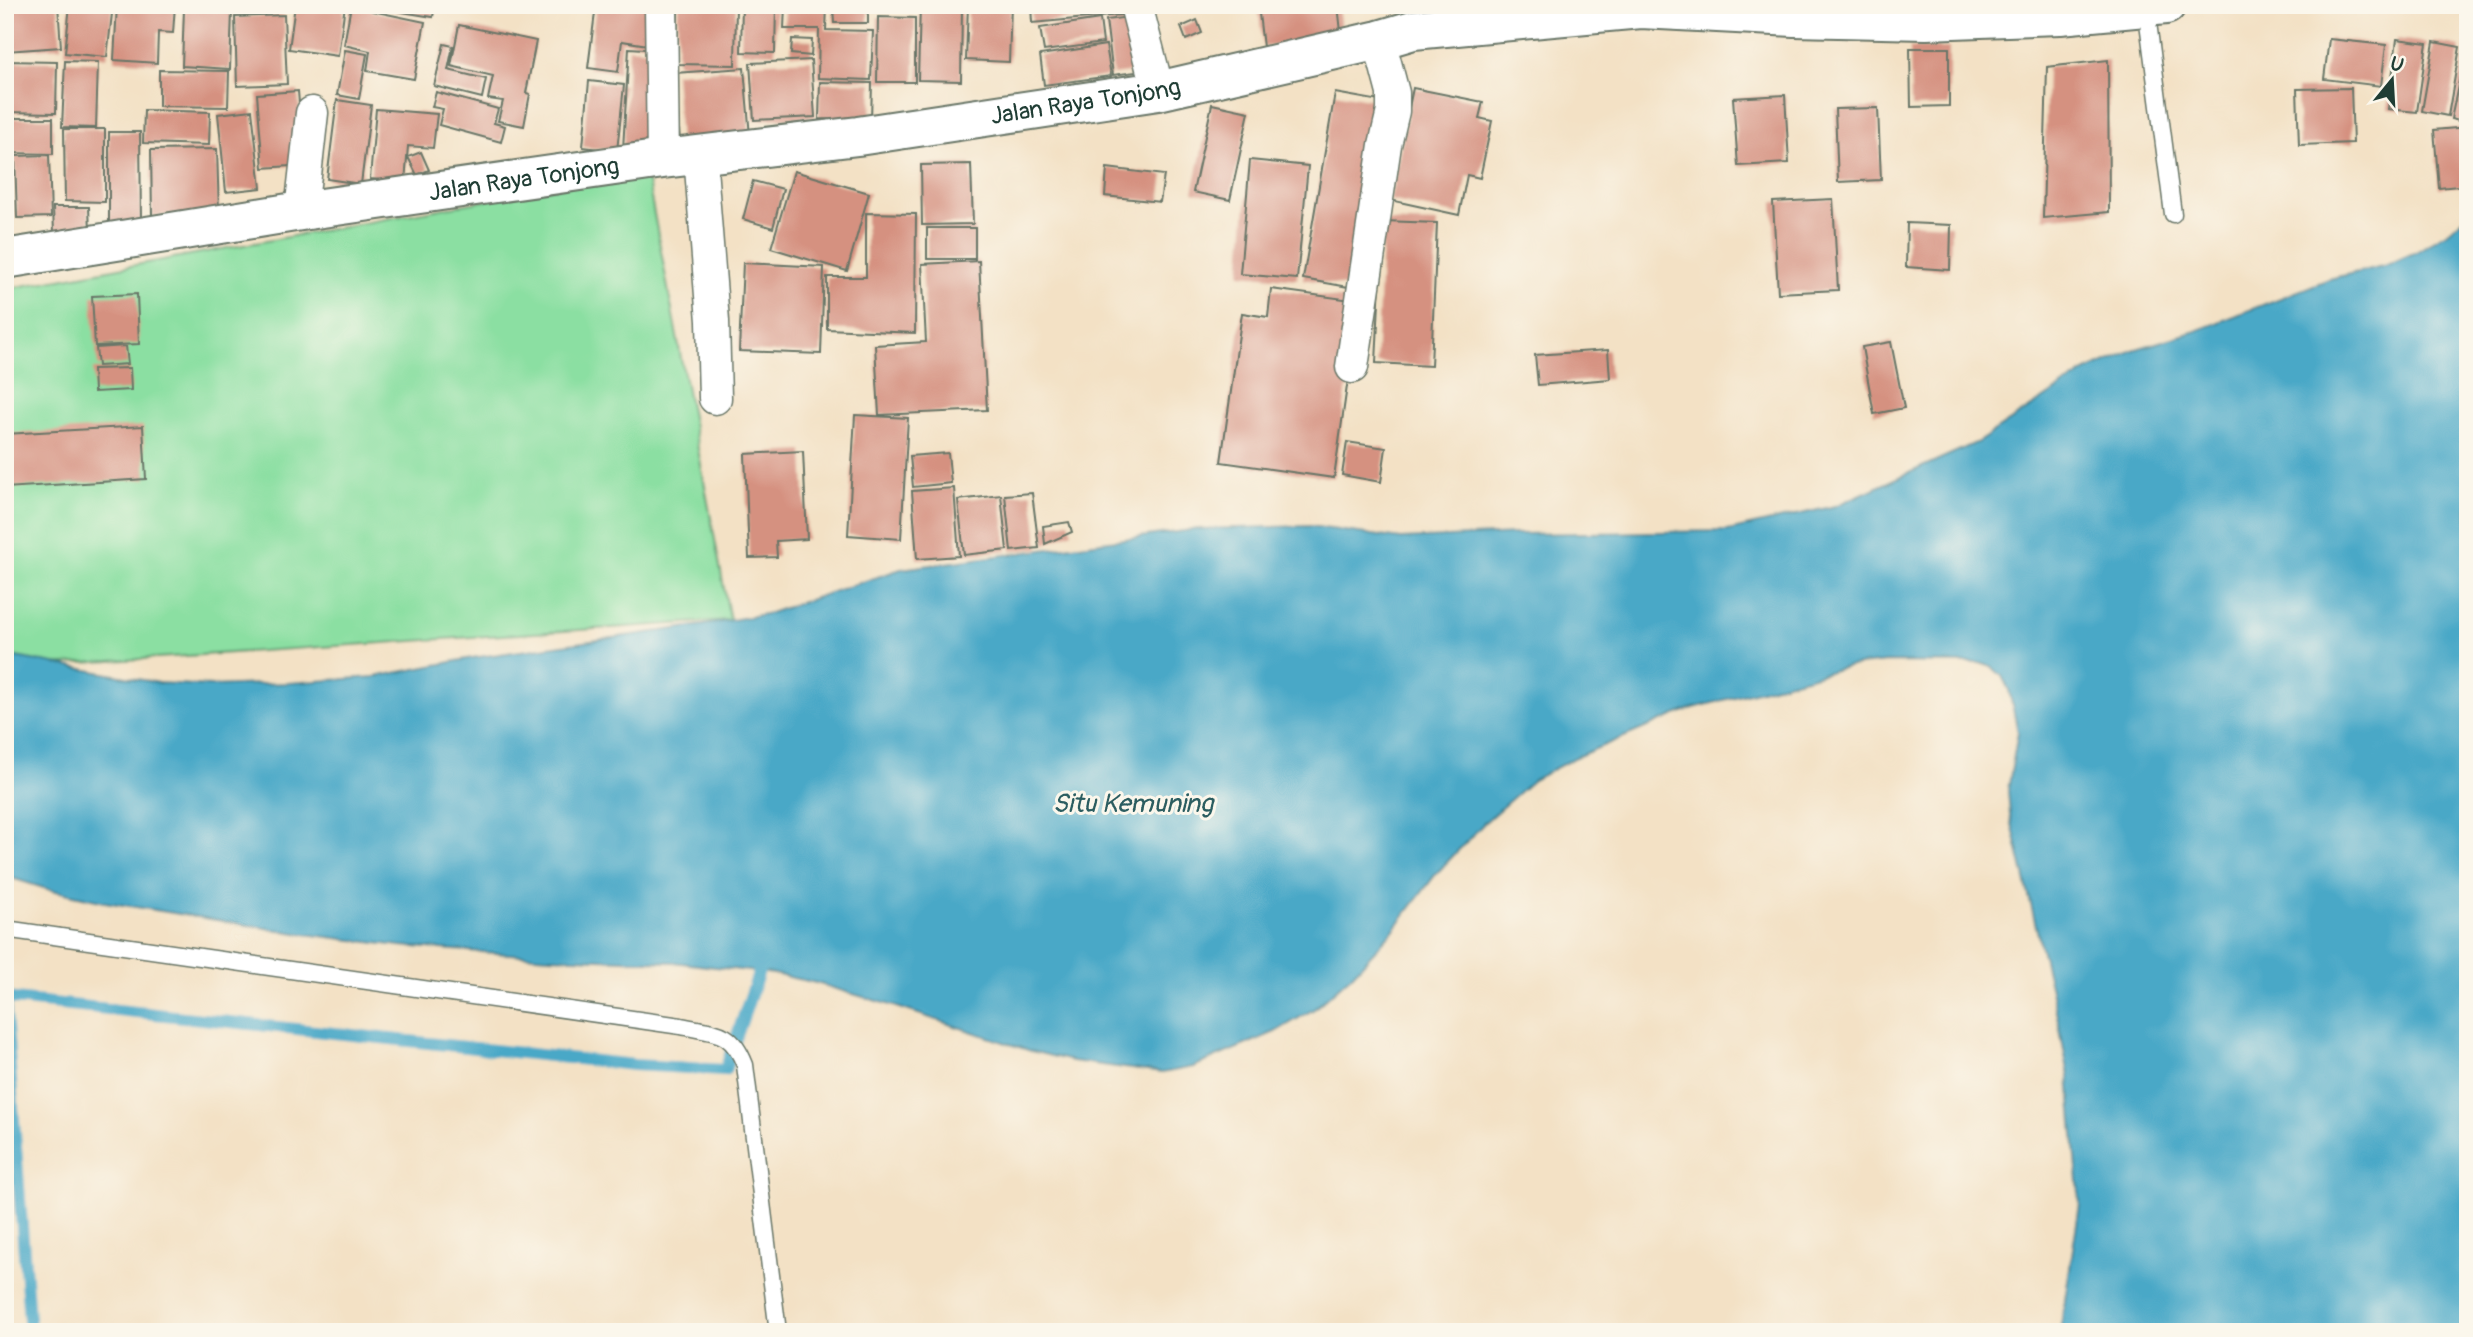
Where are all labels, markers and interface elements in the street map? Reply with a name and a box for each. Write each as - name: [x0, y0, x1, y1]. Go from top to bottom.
- north arrow: [2358, 46, 2428, 116]
- text: U: [2387, 51, 2407, 78]
- street label: Jalan Raya Tonjong: [989, 72, 1183, 130]
- street label: Jalan Raya Tonjong: [427, 151, 621, 207]
- water label: Situ Kemuning: [1053, 788, 1215, 820]

